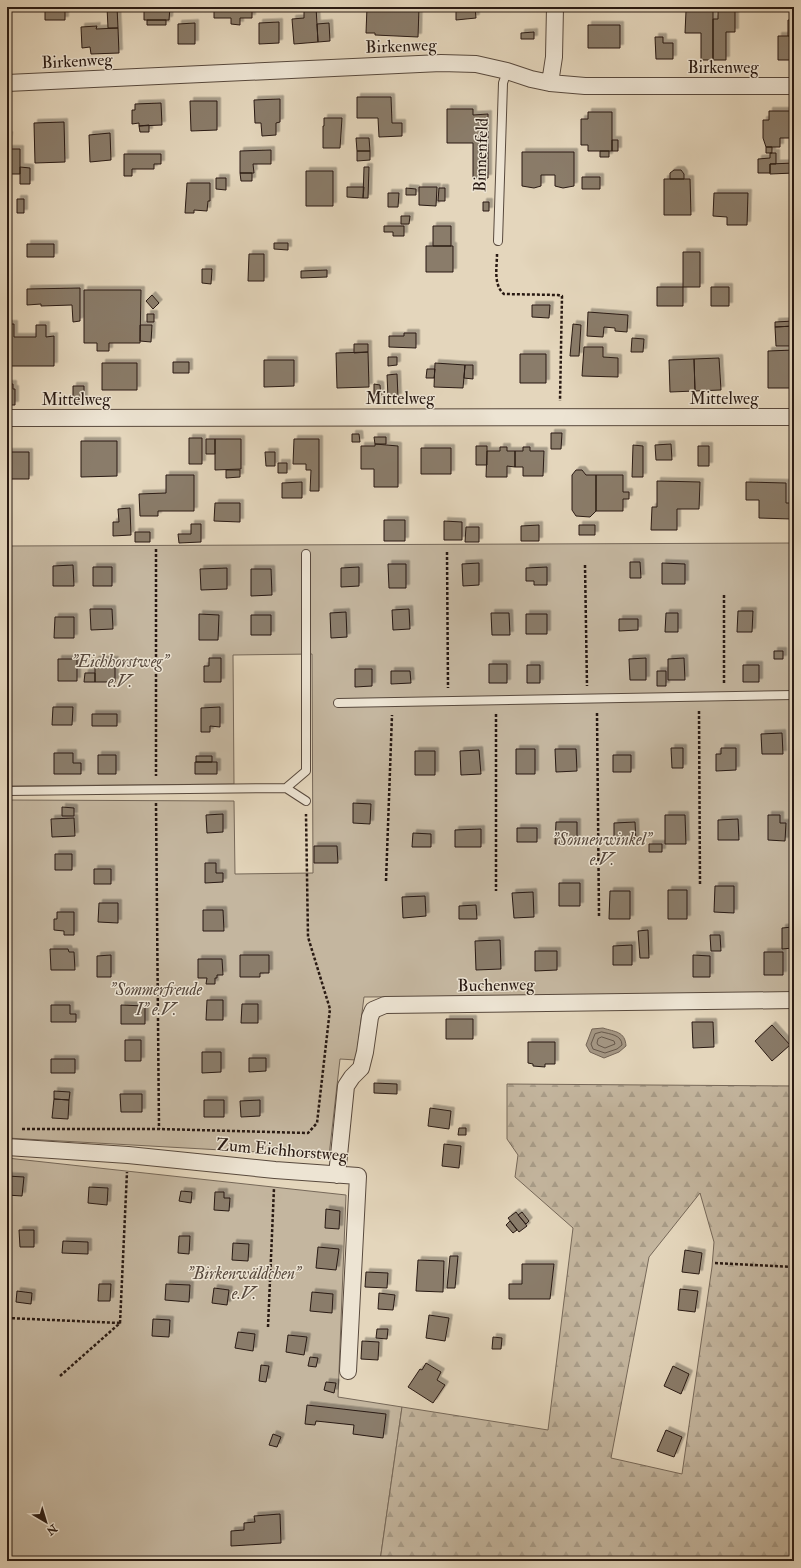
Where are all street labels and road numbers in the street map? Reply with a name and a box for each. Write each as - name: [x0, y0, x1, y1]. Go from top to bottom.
- street label: Birkenweg: [365, 34, 438, 58]
- street label: Birkenweg: [41, 49, 114, 73]
- street label: Birkenweg: [687, 57, 759, 78]
- street label: Binnenfeld: [469, 117, 493, 192]
- street label: Mittelweg: [365, 388, 435, 409]
- street label: Mittelweg: [689, 388, 759, 409]
- street label: Mittelweg: [41, 389, 111, 410]
- street label: Buchenweg: [457, 974, 535, 996]
- street label: Zum Eichhorstweg: [216, 1134, 349, 1166]

